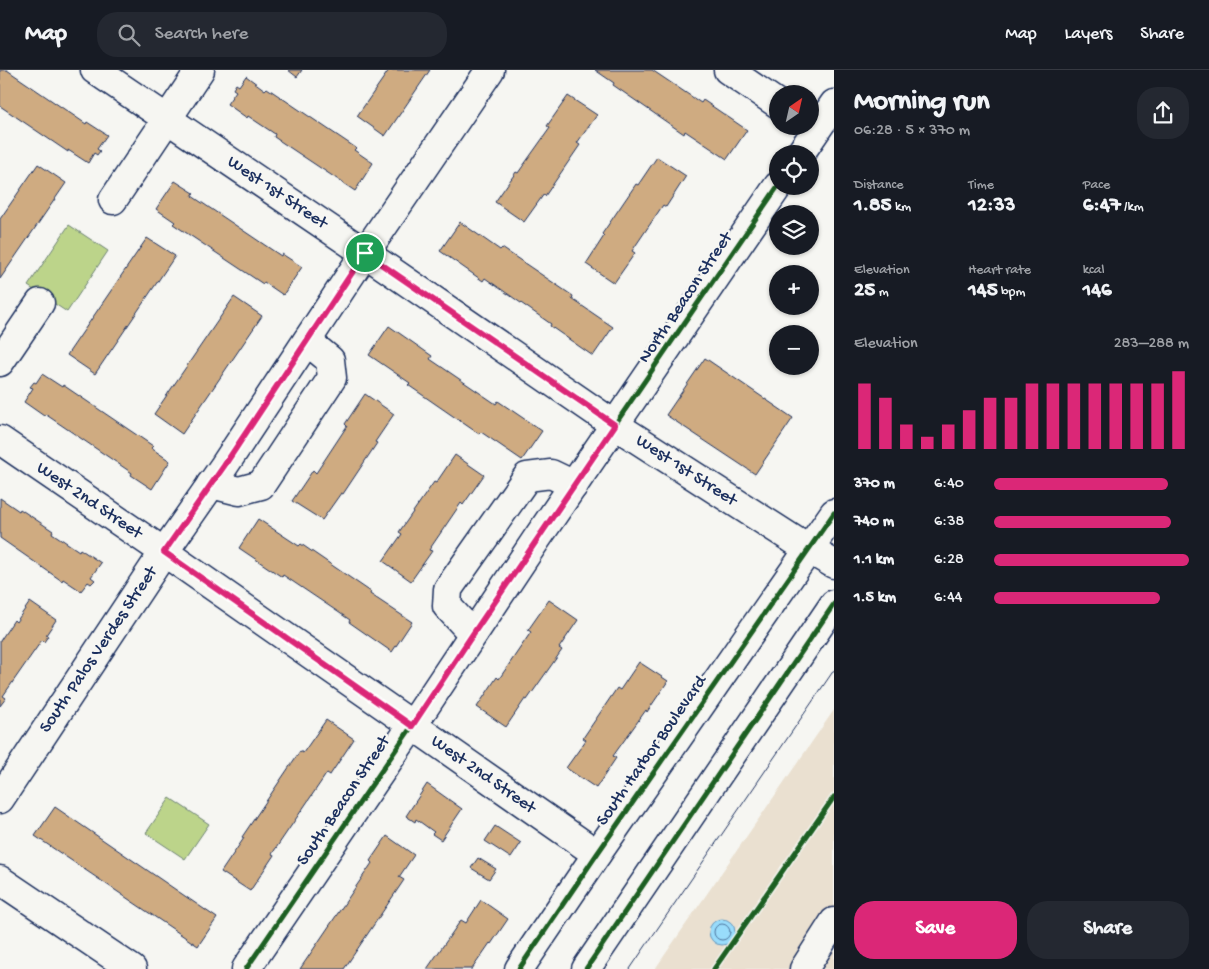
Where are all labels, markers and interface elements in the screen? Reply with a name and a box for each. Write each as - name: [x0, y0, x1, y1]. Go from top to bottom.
- search box: [97, 12, 447, 57]
- text: Map: [25, 20, 67, 49]
- icon: search: [115, 21, 143, 49]
- text: Search here: [155, 23, 248, 46]
- text: Map: [1005, 24, 1037, 45]
- text: Layers: [1065, 24, 1112, 45]
- text: Share: [1140, 24, 1184, 45]
- north arrow: [769, 85, 819, 135]
- map controls: [769, 85, 819, 375]
- text: Morning run: [854, 86, 989, 119]
- button: share: [1137, 87, 1189, 139]
- text: 06:28 · 5 × 370 m: [854, 122, 970, 141]
- button: locate: [769, 145, 819, 195]
- street label: West 1st Street: [223, 152, 332, 235]
- text: Distance: [854, 177, 903, 194]
- text: Time: [968, 177, 994, 194]
- text: Pace: [1083, 177, 1110, 194]
- text: 1.85: [854, 194, 892, 219]
- text: 12:33: [968, 194, 1016, 219]
- text: 6:47: [1083, 194, 1121, 219]
- text: km: [892, 199, 911, 216]
- text: /km: [1121, 199, 1144, 216]
- button: layers: [769, 205, 819, 255]
- street label: North Beacon Street: [634, 227, 739, 368]
- pin: [344, 232, 386, 274]
- icon: arrive: [351, 239, 379, 267]
- text: Elevation: [854, 262, 910, 279]
- text: Heart rate: [968, 262, 1031, 279]
- text: kcal: [1083, 262, 1105, 279]
- button: +: [769, 265, 819, 315]
- text: 25: [854, 279, 875, 304]
- text: 145: [968, 279, 998, 304]
- text: 146: [1083, 279, 1112, 304]
- text: m: [875, 284, 889, 301]
- text: bpm: [998, 284, 1025, 301]
- button: −: [769, 325, 819, 375]
- text: Elevation: [854, 335, 918, 354]
- text: 283–288 m: [1114, 335, 1189, 354]
- street label: West 1st Street: [631, 431, 742, 512]
- street label: West 2nd Street: [32, 458, 147, 545]
- text: 370 m: [854, 475, 895, 494]
- text: 6:40: [934, 475, 964, 494]
- text: 740 m: [854, 513, 894, 532]
- text: 6:38: [934, 513, 964, 532]
- text: 1.1 km: [854, 551, 894, 570]
- text: 6:28: [934, 551, 964, 570]
- street label: South Palos Verdes Street: [36, 562, 163, 737]
- text: 1.5 km: [854, 589, 896, 608]
- text: 6:44: [934, 589, 962, 608]
- street label: South Harbor Boulevard: [592, 671, 713, 830]
- street label: South Beacon Street: [293, 731, 396, 870]
- street label: West 2nd Street: [427, 731, 541, 820]
- button: Save: [854, 901, 1017, 959]
- button: Share: [1027, 901, 1189, 959]

